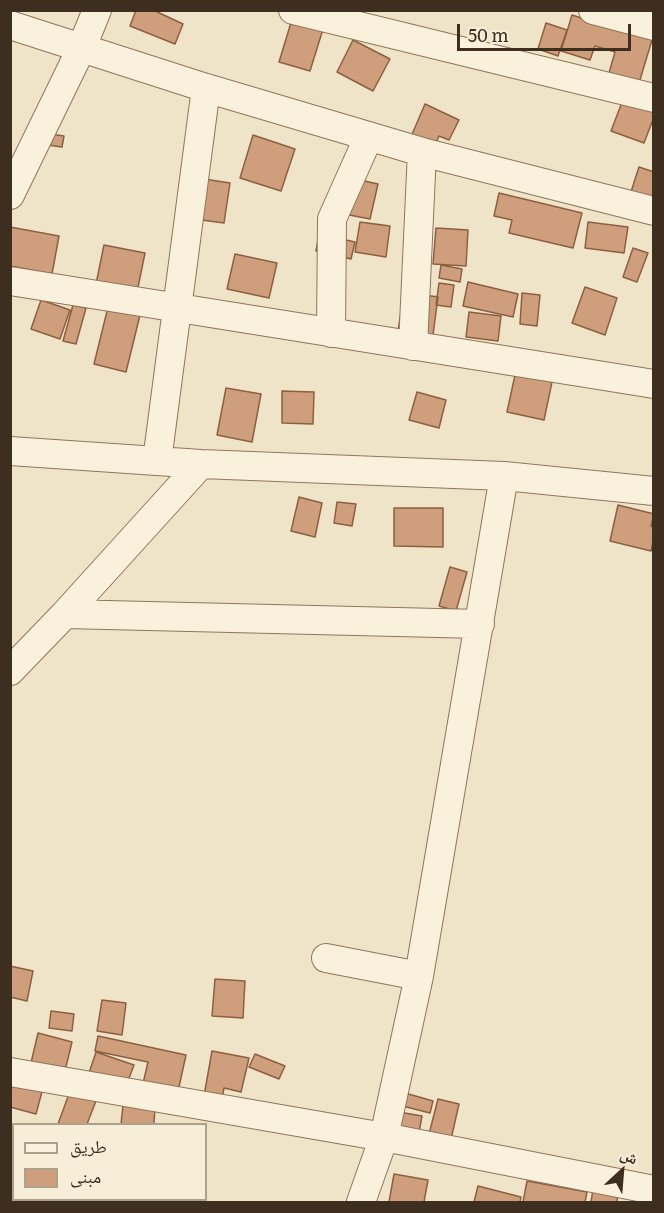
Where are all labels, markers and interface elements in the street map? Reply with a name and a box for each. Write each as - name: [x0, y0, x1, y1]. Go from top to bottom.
- scale bar: [460, 12, 634, 50]
- text: 50 m: [468, 21, 509, 48]
- legend: [12, 1123, 207, 1201]
- text: طريق: [70, 1132, 107, 1159]
- text: ش: [617, 1140, 643, 1169]
- north arrow: [592, 1141, 652, 1201]
- text: مبنى: [70, 1162, 101, 1189]

